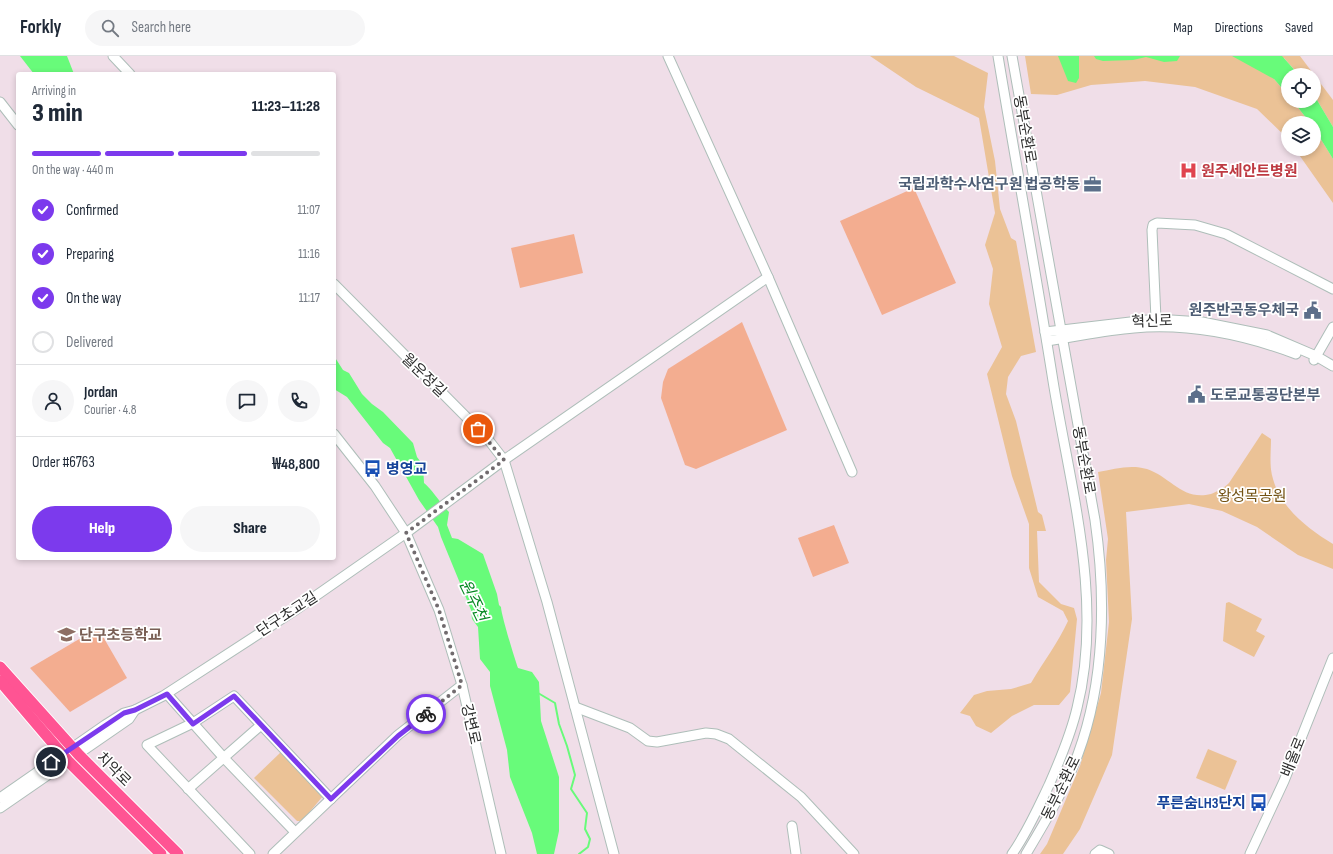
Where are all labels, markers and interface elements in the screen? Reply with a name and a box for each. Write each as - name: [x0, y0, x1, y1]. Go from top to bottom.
- search box: [85, 10, 365, 46]
- text: Forkly: [20, 16, 61, 39]
- icon: search: [99, 17, 121, 39]
- text: Search here: [131, 18, 191, 37]
- text: Map: [1173, 19, 1193, 36]
- text: Directions: [1215, 19, 1263, 36]
- text: Saved: [1285, 19, 1313, 36]
- map controls: [1281, 68, 1321, 156]
- button: locate: [1281, 68, 1321, 108]
- text: Arriving in: [32, 83, 76, 99]
- street label: 동부순환로: [1009, 93, 1040, 165]
- text: 11:23–11:28: [252, 97, 320, 116]
- text: 3 min: [32, 98, 83, 129]
- button: layers: [1281, 116, 1321, 156]
- hospital icon: 원주세안트병원: [1178, 161, 1198, 181]
- text: On the way · 440 m: [32, 162, 114, 178]
- place label: 원주세안트병원: [1201, 162, 1298, 181]
- office icon: 국립과학수사연구원 법공학동: [1083, 174, 1103, 194]
- place label: 국립과학수사연구원 법공학동: [898, 175, 1080, 194]
- icon: check: [32, 199, 54, 221]
- text: Confirmed: [66, 201, 119, 220]
- text: 11:07: [297, 202, 320, 218]
- icon: check: [32, 243, 54, 265]
- text: Preparing: [66, 245, 114, 264]
- text: 11:16: [298, 246, 320, 262]
- icon: check: [32, 287, 54, 309]
- text: On the way: [66, 289, 121, 308]
- text: 11:17: [299, 290, 320, 306]
- public building icon: 원주반곡동우체국: [1302, 300, 1322, 320]
- place label: 원주반곡동우체국: [1189, 301, 1299, 320]
- street label: 혁신로: [1131, 311, 1173, 332]
- text: Delivered: [66, 333, 113, 352]
- street label: 월운정길: [397, 349, 450, 401]
- button: person: [32, 380, 74, 422]
- button: chat: [226, 380, 268, 422]
- button: phone: [278, 380, 320, 422]
- text: Jordan: [84, 383, 118, 402]
- public building icon: 도로교통공단본부: [1187, 385, 1207, 405]
- place label: 도로교통공단본부: [1210, 386, 1321, 405]
- text: Courier · 4.8: [84, 402, 136, 418]
- pin: [461, 412, 495, 446]
- icon: bag: [467, 418, 489, 440]
- street label: 동부순환로: [1068, 424, 1099, 496]
- text: Order #6763: [32, 453, 95, 472]
- text: ₩48,800: [272, 455, 320, 474]
- bus stop icon: 병영교: [363, 459, 383, 479]
- place label: 병영교: [386, 460, 428, 479]
- park label: 왕성목공원: [1217, 487, 1287, 506]
- button: Help: [32, 506, 172, 552]
- button: Share: [180, 506, 320, 552]
- water label: 원주천: [454, 577, 492, 627]
- street label: 단구초교길: [253, 588, 321, 641]
- school or university icon: 단구초등학교: [56, 625, 76, 645]
- place label: 단구초등학교: [79, 626, 162, 645]
- courier: [406, 694, 446, 734]
- street label: 강변로: [457, 702, 484, 746]
- icon: bike: [415, 703, 437, 725]
- street label: 배울로: [1277, 734, 1310, 780]
- pin: [34, 745, 68, 779]
- street label: 치악로: [92, 748, 135, 791]
- icon: home: [40, 751, 62, 773]
- street label: 동부순환로: [1038, 753, 1085, 823]
- bus stop icon: 푸른숨LH3단지: [1249, 793, 1269, 813]
- place label: 푸른숨LH3단지: [1156, 794, 1246, 813]

